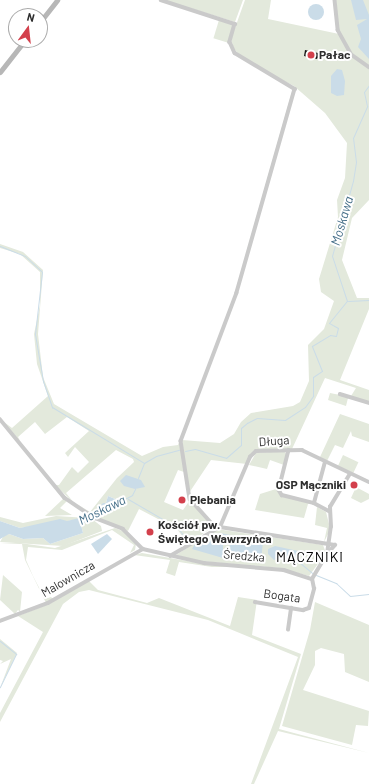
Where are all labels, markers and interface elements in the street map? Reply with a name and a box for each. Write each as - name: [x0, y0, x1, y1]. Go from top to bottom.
- north arrow: [8, 8, 48, 48]
- text: N: [26, 10, 36, 24]
- place label: Pałac: [319, 48, 350, 62]
- marker: Pałac: [306, 50, 316, 60]
- water label: Moskawa: [328, 195, 356, 247]
- street label: Długa: [258, 433, 290, 449]
- place label: OSP Mączniki: [276, 478, 346, 492]
- marker: OSP Mączniki: [349, 480, 359, 490]
- water label: Moskawa: [76, 492, 128, 528]
- place label: Plebania: [190, 493, 236, 507]
- marker: Plebania: [177, 495, 187, 505]
- place label: Kościół pw. Świętego Wawrzyńca: [158, 518, 272, 546]
- marker: Kościół pw. Świętego Wawrzyńca: [145, 527, 155, 537]
- street label: Średzka: [223, 547, 265, 565]
- district label: MĄCZNIKI: [276, 549, 344, 565]
- street label: Malownicza: [39, 558, 97, 600]
- street label: Bogata: [263, 586, 301, 606]

